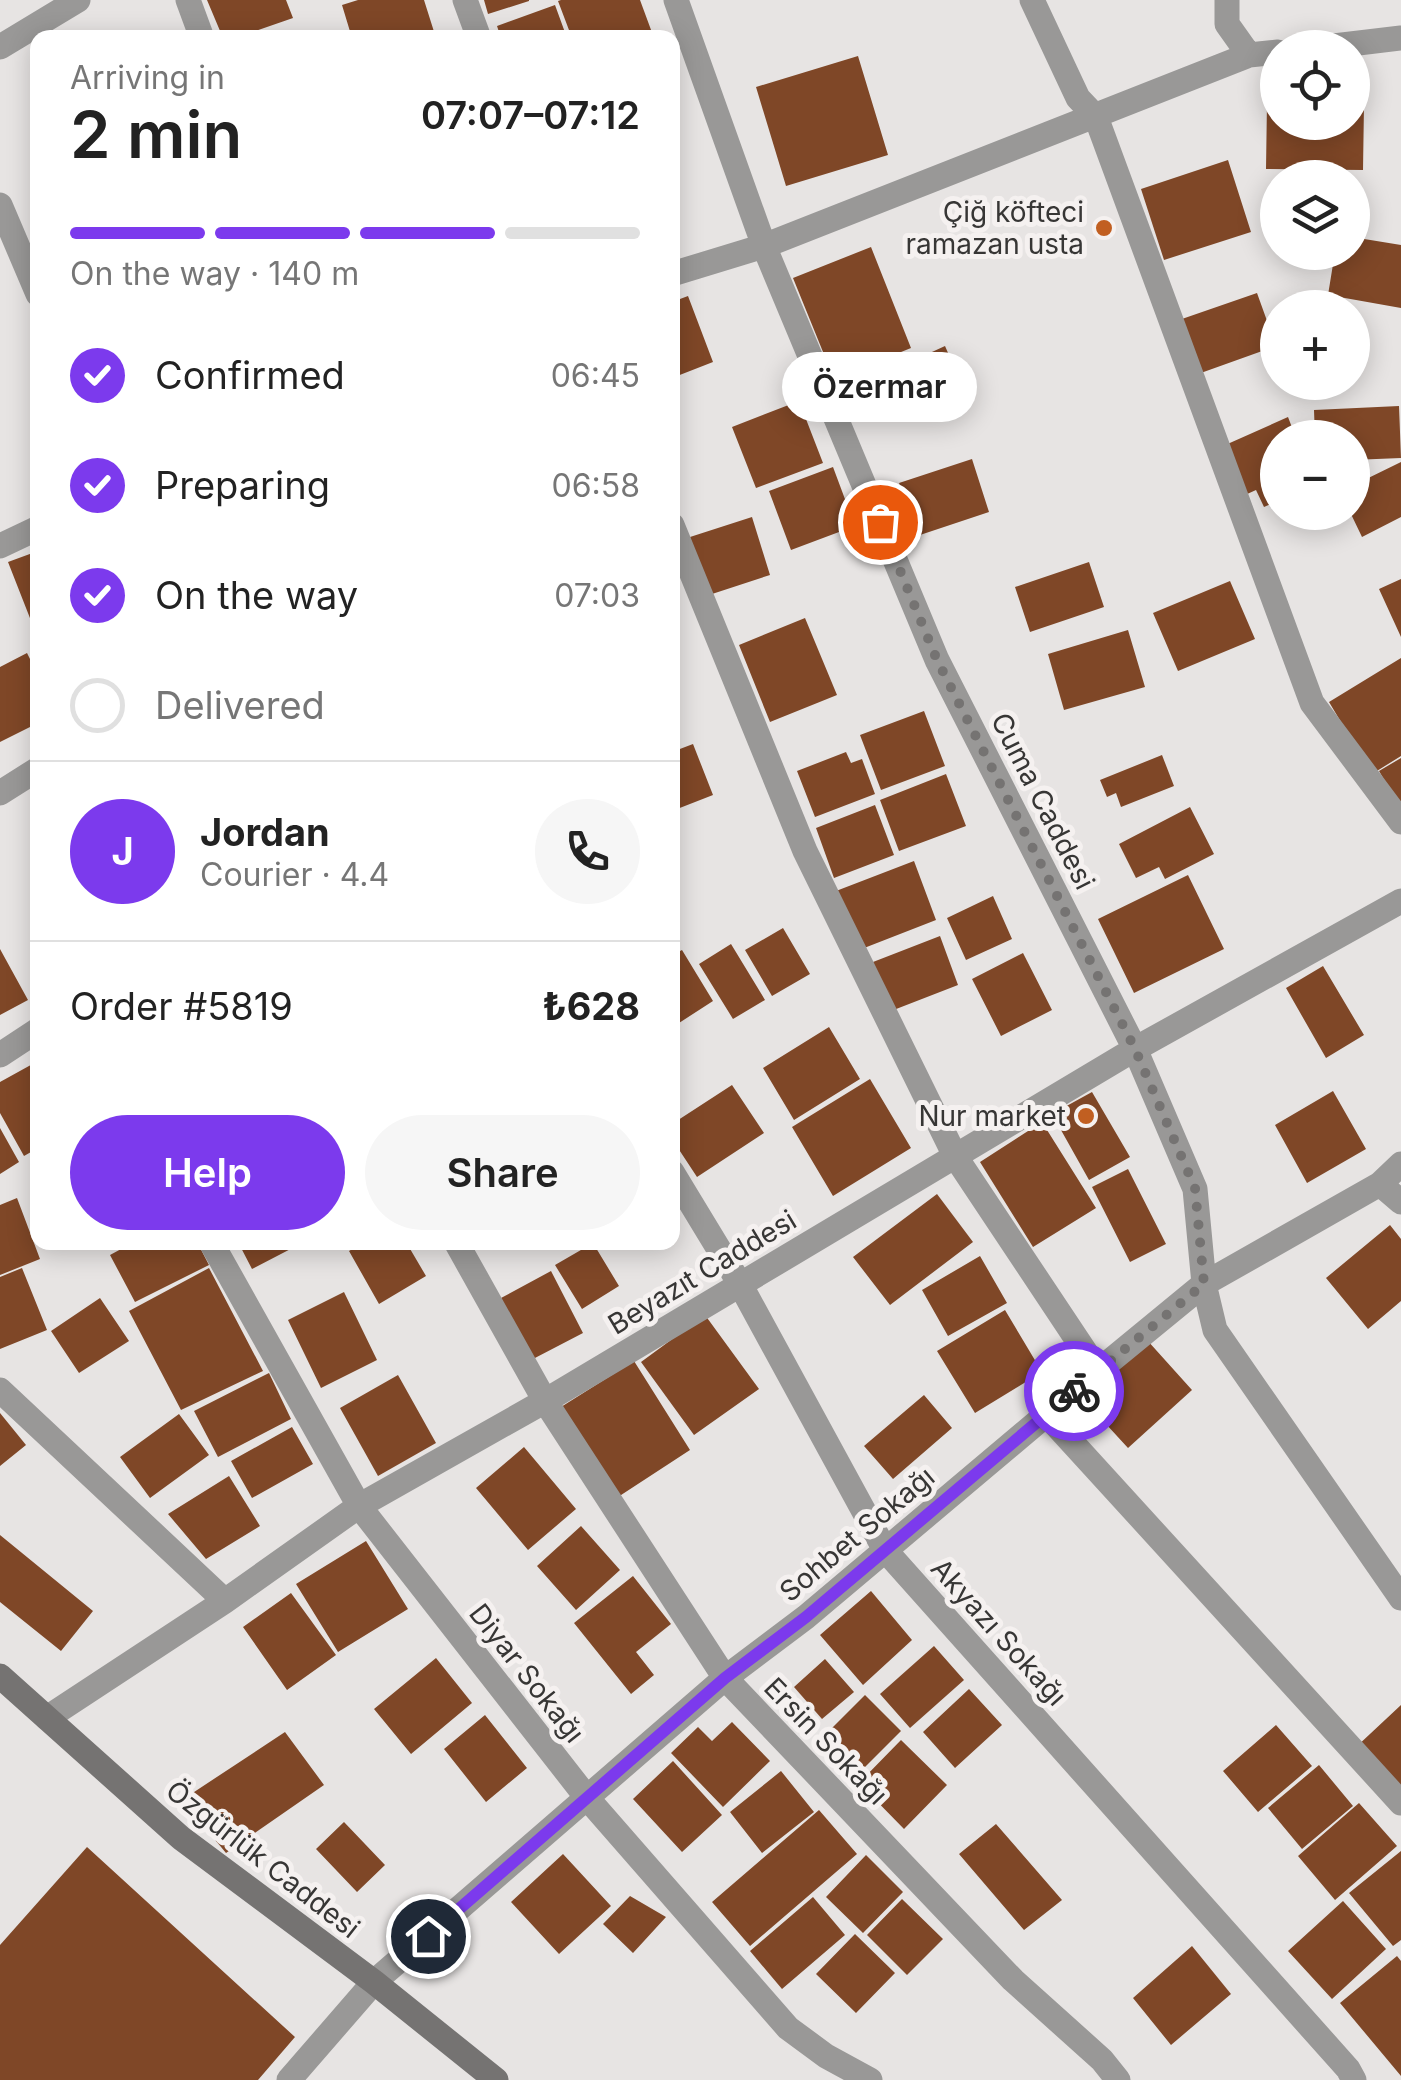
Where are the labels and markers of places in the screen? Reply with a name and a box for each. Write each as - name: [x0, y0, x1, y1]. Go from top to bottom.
- place label: Çiğ köfteci ramazan usta: [906, 195, 1084, 261]
- marker: Çiğ köfteci ramazan usta: [1093, 217, 1115, 239]
- callout: Özermar: [782, 352, 978, 422]
- pin: [838, 480, 923, 565]
- place label: Nur market: [918, 1099, 1066, 1133]
- marker: Nur market: [1075, 1105, 1097, 1127]
- pin: [386, 1894, 471, 1979]

